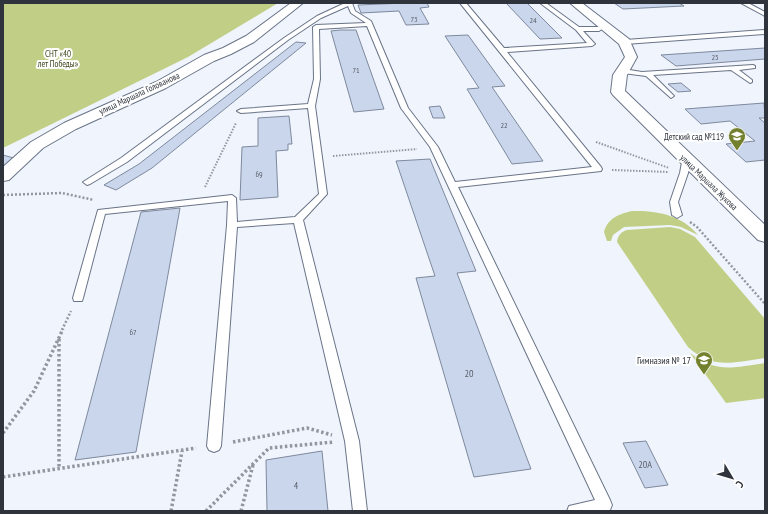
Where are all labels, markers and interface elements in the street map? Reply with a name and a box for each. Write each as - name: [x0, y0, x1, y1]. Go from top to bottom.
- house number: 73: [410, 14, 418, 24]
- house number: 24: [529, 15, 537, 25]
- park label: СНТ «40 лет Победы»: [37, 48, 79, 69]
- house number: 25: [711, 52, 719, 62]
- house number: 71: [352, 65, 360, 75]
- street label: улица Маршала Голованова: [97, 69, 181, 117]
- house number: 22: [500, 120, 508, 130]
- school or university icon: Детский сад №119: [727, 126, 747, 151]
- place label: Детский сад №119: [664, 131, 724, 142]
- street label: улица Маршала Жукова: [678, 152, 740, 212]
- house number: 69: [255, 169, 263, 179]
- house number: 67: [129, 327, 137, 337]
- school or university icon: Гимназия № 17: [694, 350, 714, 375]
- place label: Гимназия № 17: [637, 354, 691, 367]
- house number: 20: [465, 367, 474, 380]
- house number: 20А: [638, 458, 652, 471]
- north arrow: [712, 458, 752, 498]
- text: С: [733, 478, 747, 490]
- house number: 4: [294, 479, 299, 492]

